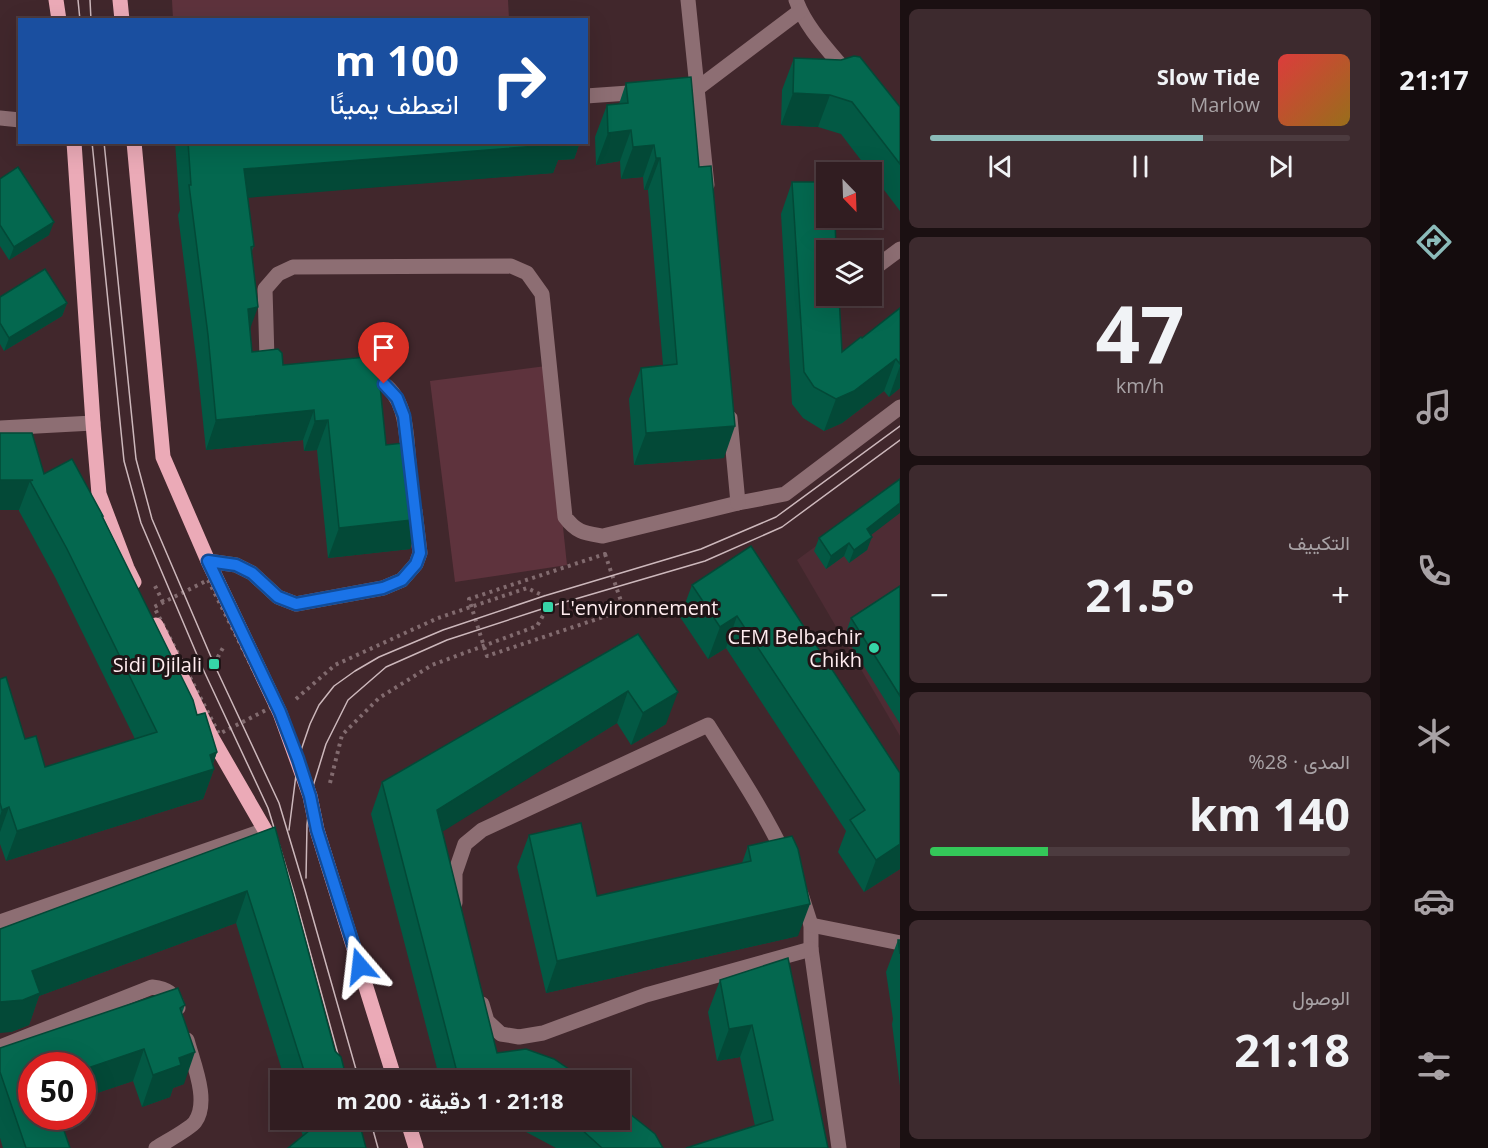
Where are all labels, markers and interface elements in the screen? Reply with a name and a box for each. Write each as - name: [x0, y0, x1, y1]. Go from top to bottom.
- text: 100 m: [335, 31, 459, 88]
- icon: right: [480, 42, 558, 120]
- text: Slow Tide: [1157, 61, 1260, 91]
- text: 21:17: [1399, 61, 1469, 98]
- text: انعطف يمينًا: [329, 85, 459, 122]
- text: Marlow: [1190, 91, 1260, 118]
- icon: previous: [984, 150, 1017, 183]
- icon: pause: [1124, 150, 1157, 183]
- icon: next: [1264, 150, 1297, 183]
- north arrow: [816, 162, 882, 228]
- map controls: [816, 162, 882, 306]
- icon: directions: [1413, 221, 1455, 263]
- button: layers: [816, 240, 882, 306]
- text: 47: [1095, 280, 1185, 386]
- pin: [358, 322, 409, 384]
- icon: arrive: [367, 331, 400, 364]
- text: km/h: [1116, 372, 1164, 399]
- icon: music: [1413, 386, 1455, 428]
- text: التكييف: [1288, 529, 1350, 556]
- icon: phone: [1413, 550, 1455, 592]
- text: 21.5°: [1085, 564, 1195, 625]
- text: −: [930, 572, 949, 617]
- text: +: [1331, 572, 1350, 617]
- place label: L'environnement: [560, 594, 718, 621]
- marker: L'environnement: [541, 600, 555, 614]
- place label: CEM Belbachir Chikh: [727, 623, 862, 673]
- marker: CEM Belbachir Chikh: [867, 641, 881, 655]
- place label: Sidi Djilali: [113, 651, 202, 678]
- marker: Sidi Djilali: [207, 657, 221, 671]
- icon: climate: [1413, 715, 1455, 757]
- text: المدى · 28%: [1248, 748, 1350, 775]
- text: 140 km: [1189, 783, 1350, 844]
- icon: car: [1413, 880, 1455, 922]
- position arrow: [328, 934, 392, 998]
- text: الوصول: [1292, 984, 1350, 1011]
- text: 21:18: [1234, 1019, 1350, 1080]
- icon: filters: [1413, 1045, 1455, 1087]
- speed limit sign: 50: [18, 1052, 96, 1130]
- text: 21:18 · 1 دقيقة · 200 m: [336, 1085, 564, 1115]

